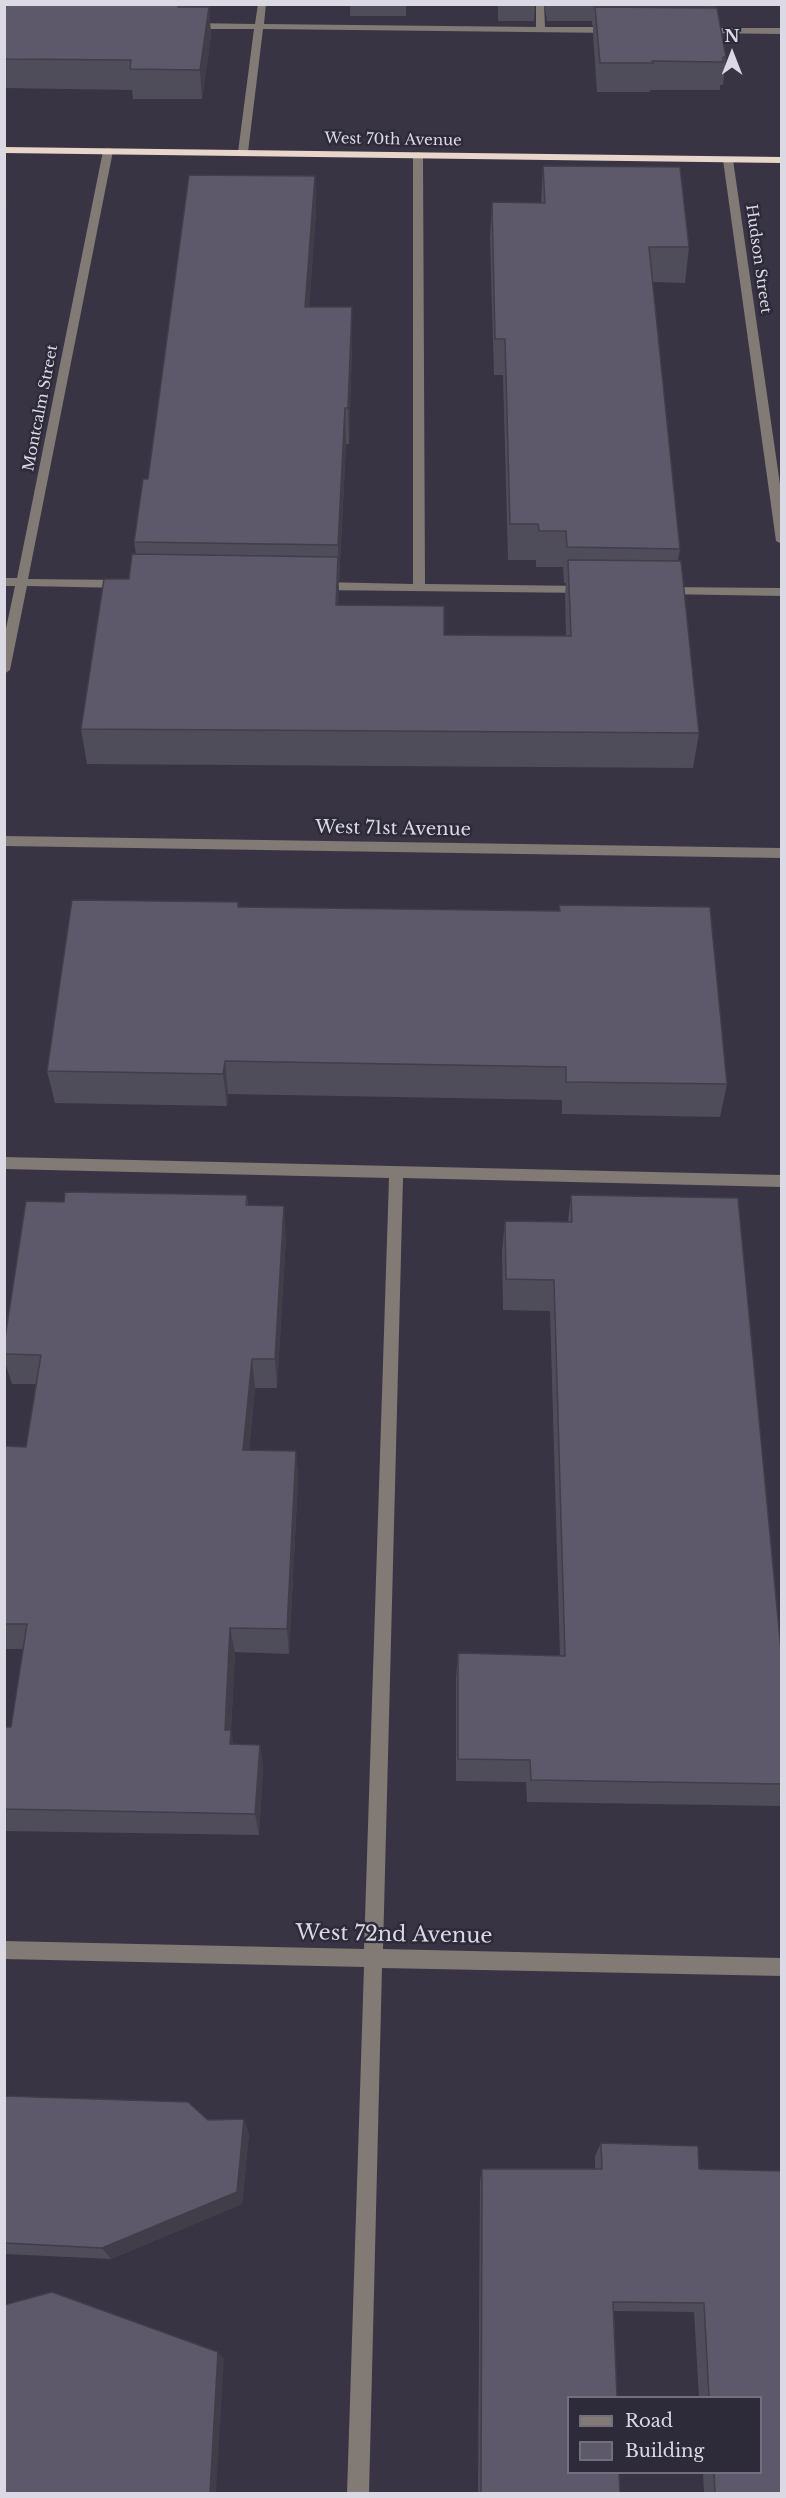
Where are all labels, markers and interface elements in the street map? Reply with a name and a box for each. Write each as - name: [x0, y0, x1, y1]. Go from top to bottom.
- north arrow: [702, 24, 762, 84]
- text: N: [724, 26, 740, 46]
- street label: West 70th Avenue: [324, 130, 462, 150]
- street label: Hudson Street: [741, 203, 775, 315]
- street label: Montcalm Street: [20, 343, 62, 473]
- street label: West 71st Avenue: [315, 817, 471, 841]
- street label: West 72nd Avenue: [295, 1921, 493, 1949]
- legend: [567, 2396, 762, 2474]
- text: Road: [625, 2410, 673, 2432]
- text: Building: [625, 2440, 704, 2462]

